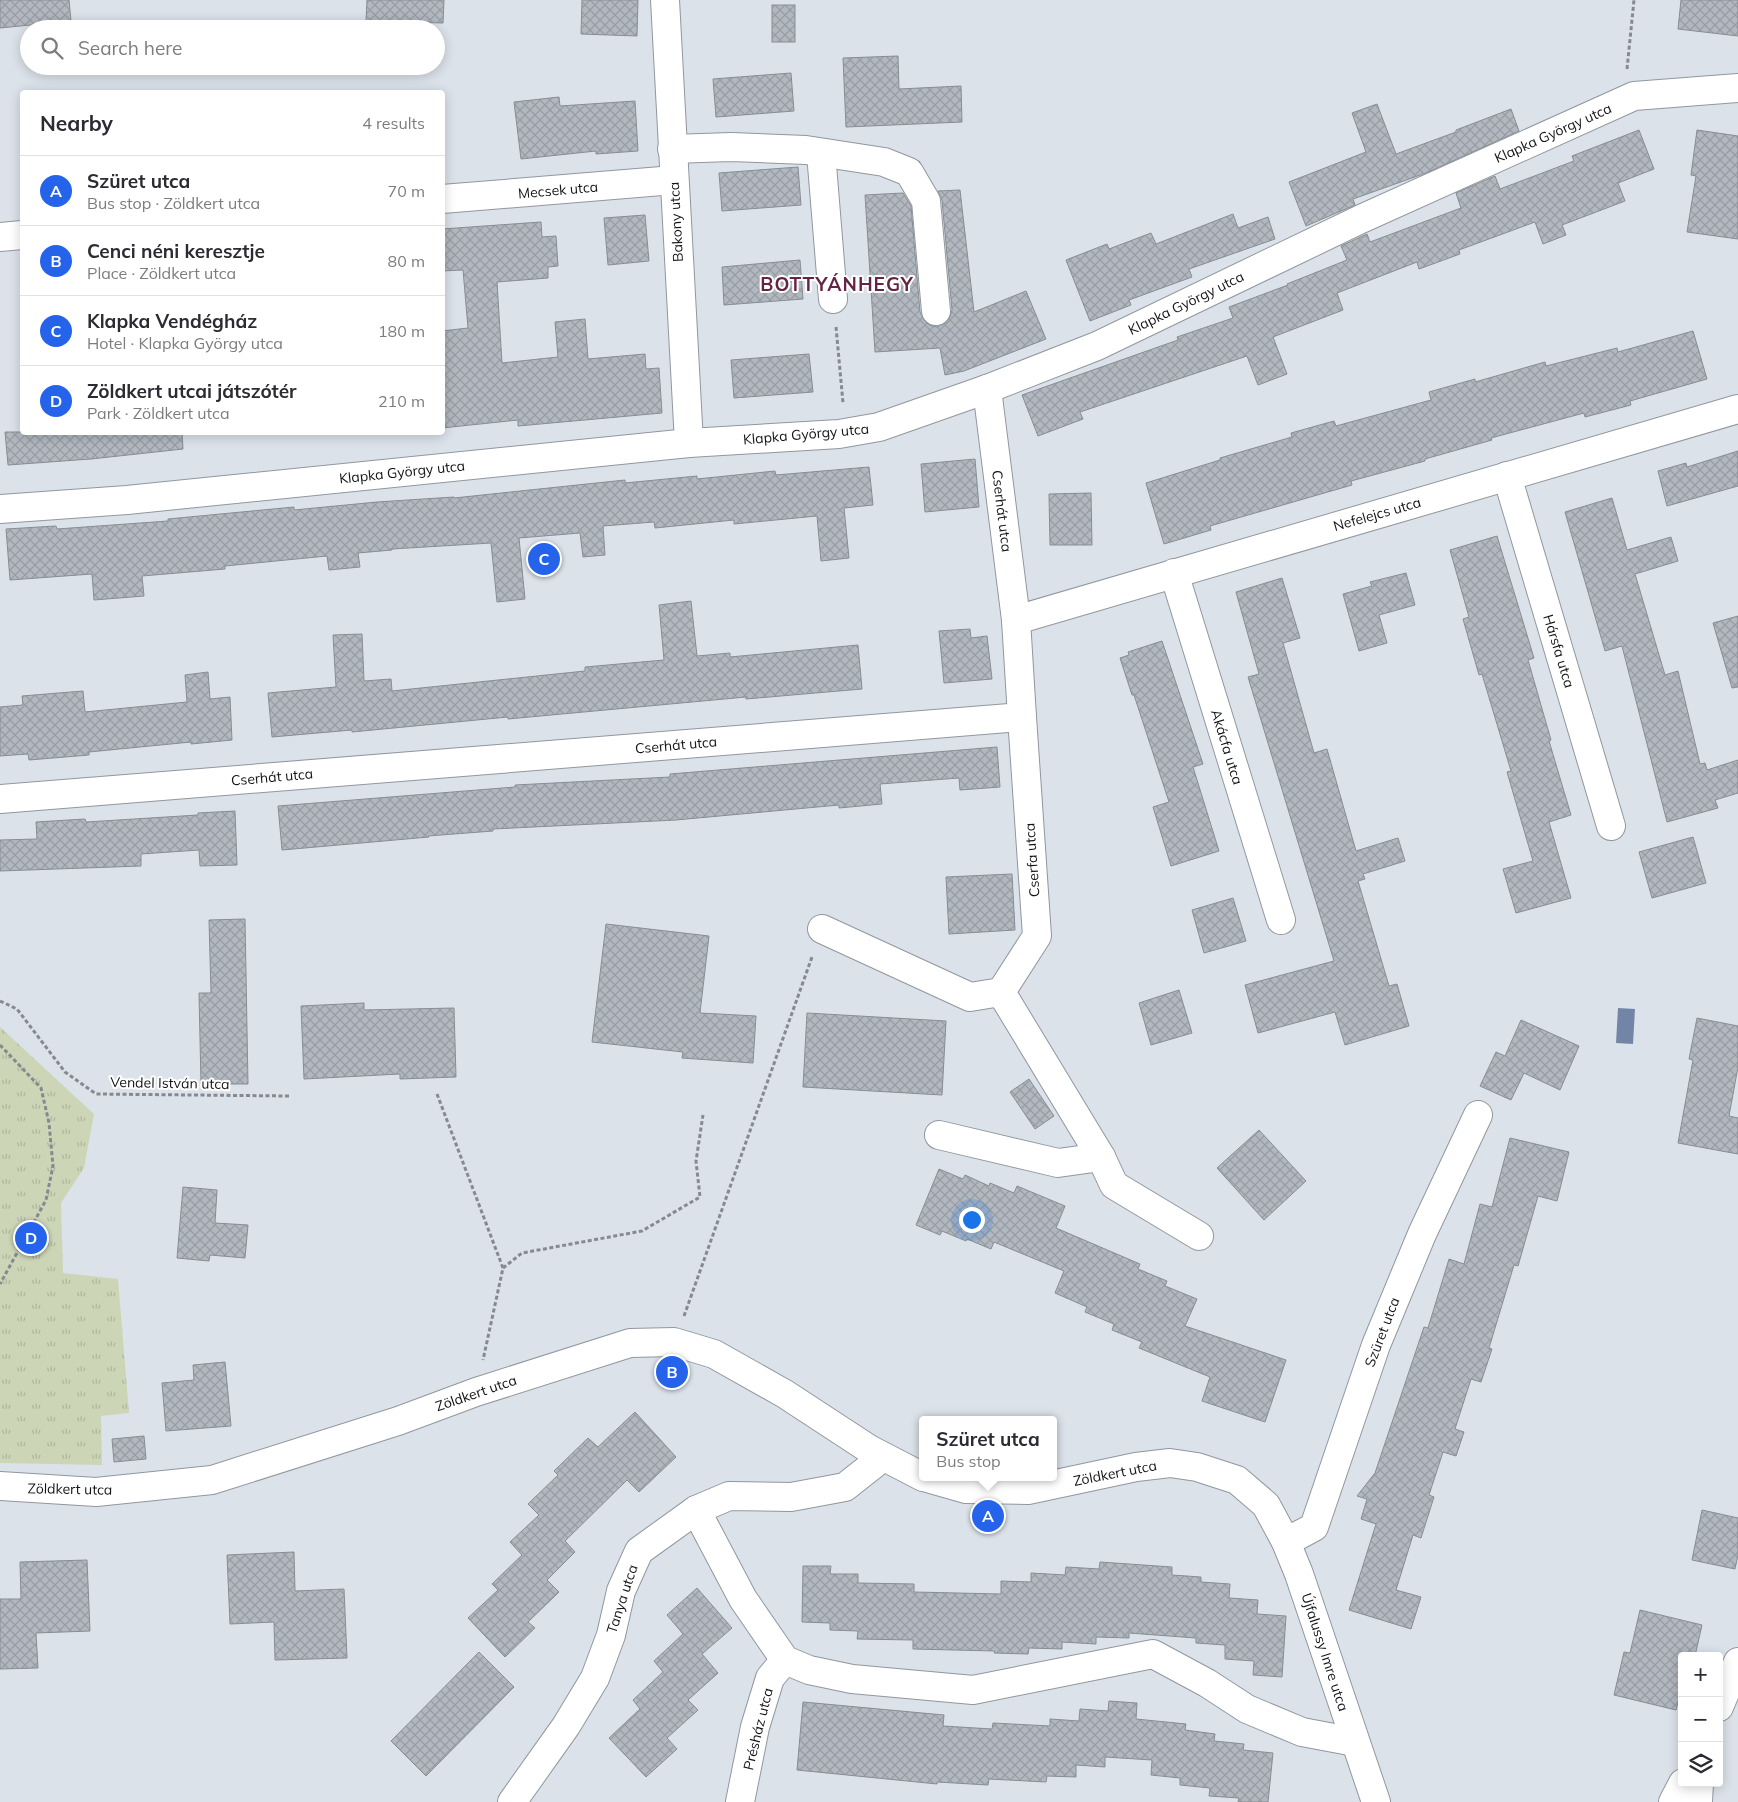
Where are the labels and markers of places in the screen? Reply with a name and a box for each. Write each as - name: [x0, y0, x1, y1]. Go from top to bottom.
- pin: C: [528, 540, 560, 578]
- pin: D: [15, 1219, 47, 1257]
- pin: B: [656, 1353, 688, 1391]
- pin: A: [972, 1497, 1004, 1535]

